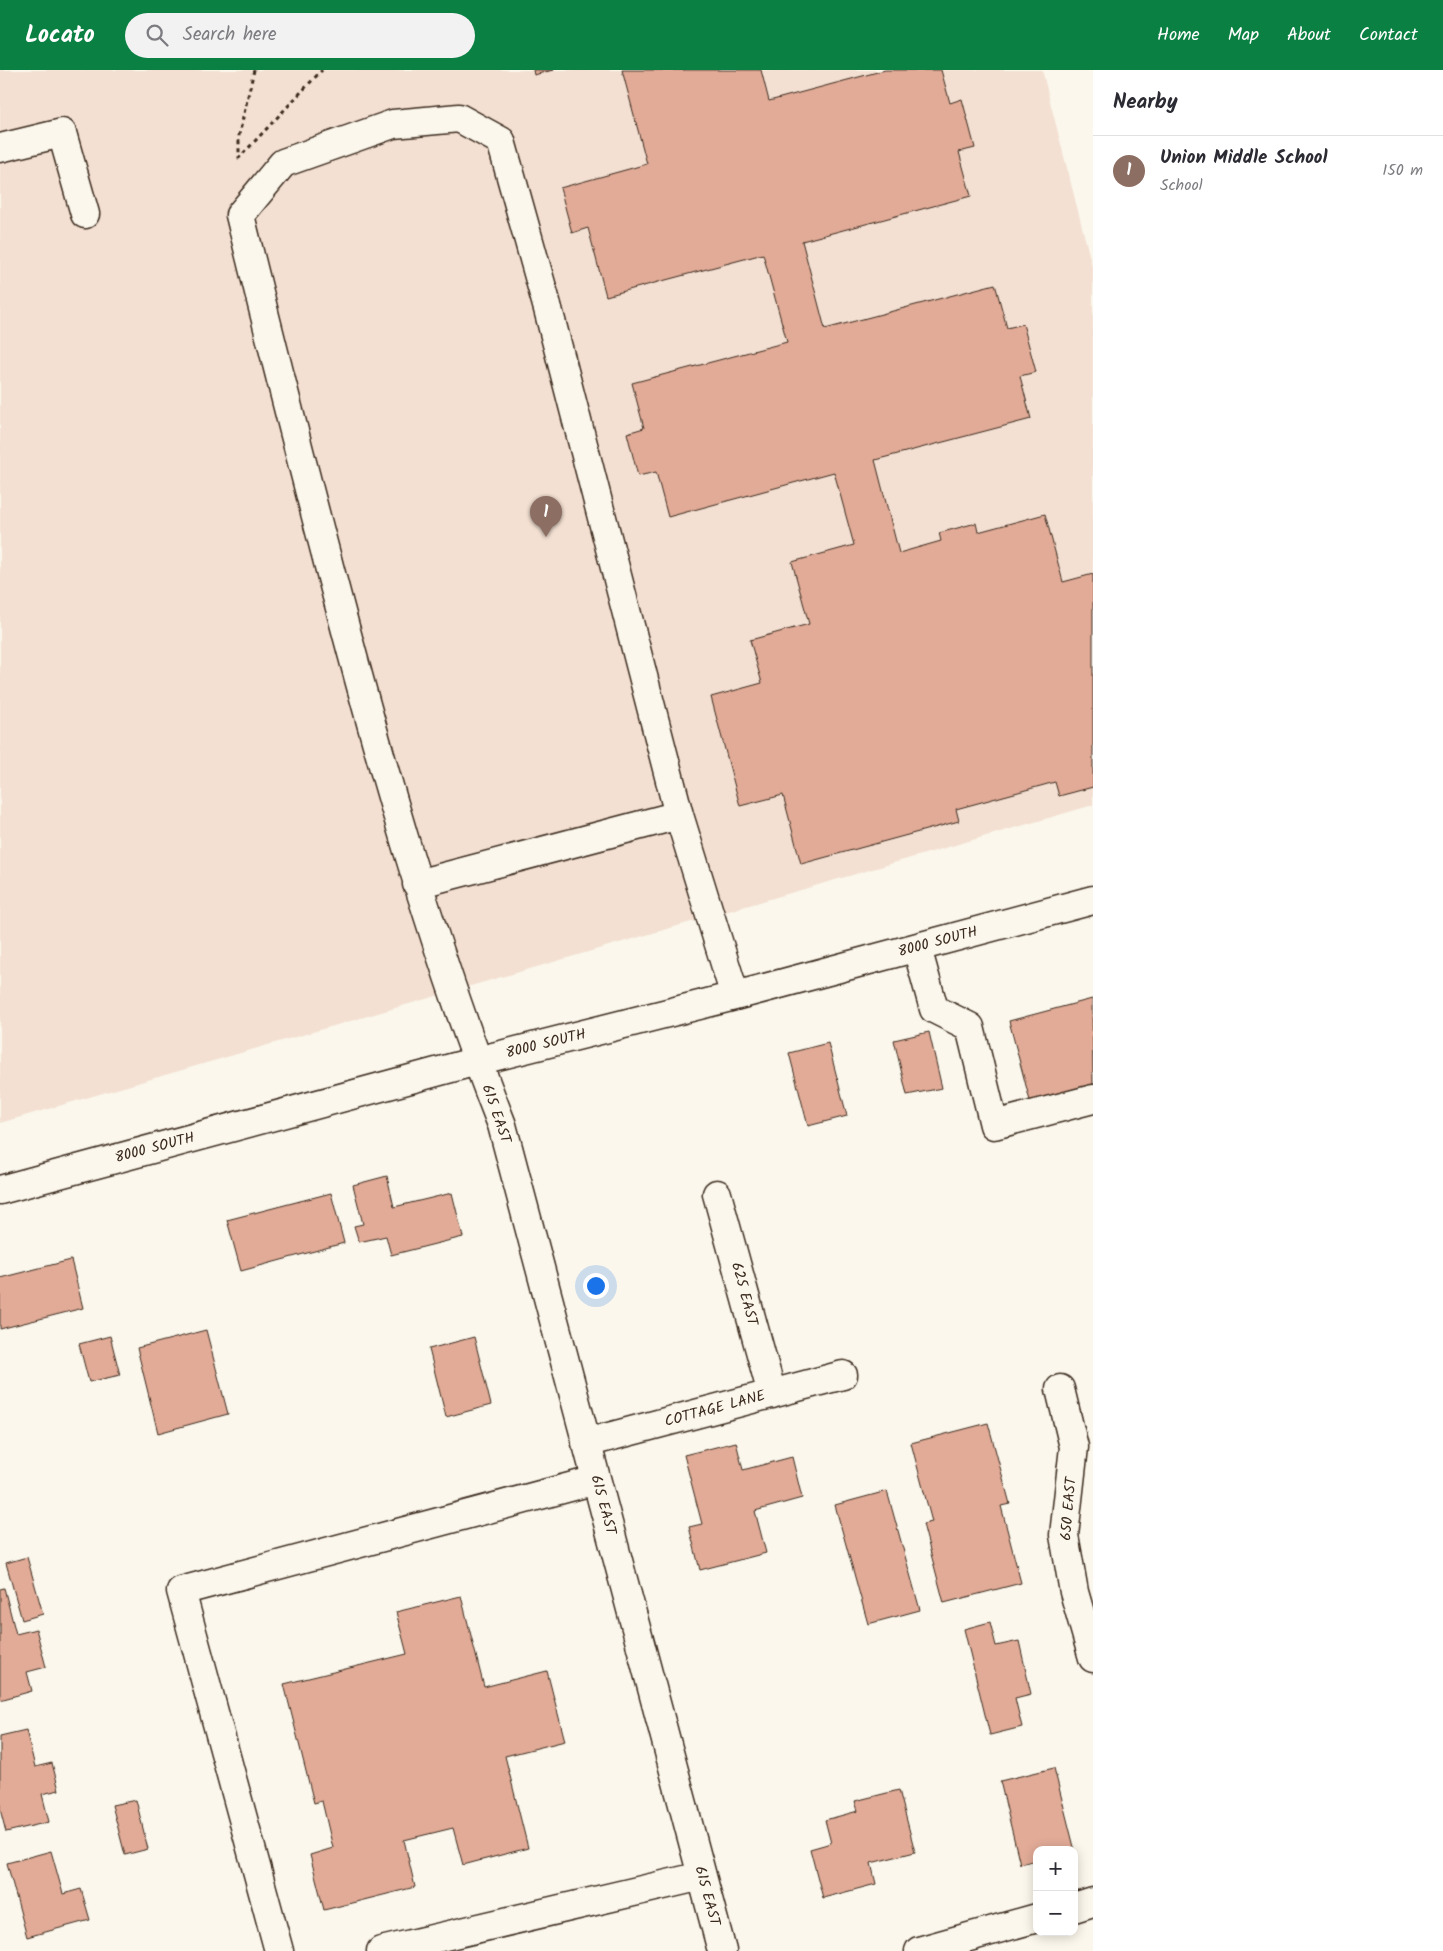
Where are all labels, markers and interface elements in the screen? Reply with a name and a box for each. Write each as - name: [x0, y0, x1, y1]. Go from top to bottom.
- search box: [125, 13, 475, 58]
- text: Locato: [25, 16, 95, 55]
- text: Search here: [183, 20, 276, 50]
- icon: search: [143, 21, 171, 49]
- text: Home: [1157, 21, 1200, 50]
- text: Map: [1228, 21, 1259, 50]
- text: About: [1287, 21, 1331, 50]
- text: Contact: [1359, 21, 1418, 50]
- text: Nearby: [1113, 86, 1178, 119]
- text: Union Middle School: [1160, 143, 1328, 173]
- text: 1: [1127, 158, 1131, 183]
- text: 150 m: [1382, 158, 1423, 183]
- text: School: [1160, 173, 1203, 198]
- pin: 1: [530, 496, 562, 537]
- street label: 8000 SOUTH: [895, 920, 981, 964]
- street label: 8000 SOUTH: [503, 1022, 589, 1066]
- street label: 615 EAST: [475, 1081, 518, 1149]
- street label: 8000 SOUTH: [112, 1126, 198, 1170]
- street label: 625 EAST: [724, 1259, 765, 1330]
- your location: [583, 1273, 609, 1299]
- street label: COTTAGE LANE: [662, 1384, 769, 1434]
- street label: 615 EAST: [584, 1472, 623, 1539]
- street label: 650 EAST: [1054, 1474, 1084, 1542]
- map controls: [1033, 1846, 1078, 1936]
- button: +: [1033, 1846, 1078, 1891]
- street label: 615 EAST: [688, 1863, 727, 1930]
- button: −: [1033, 1891, 1078, 1936]

